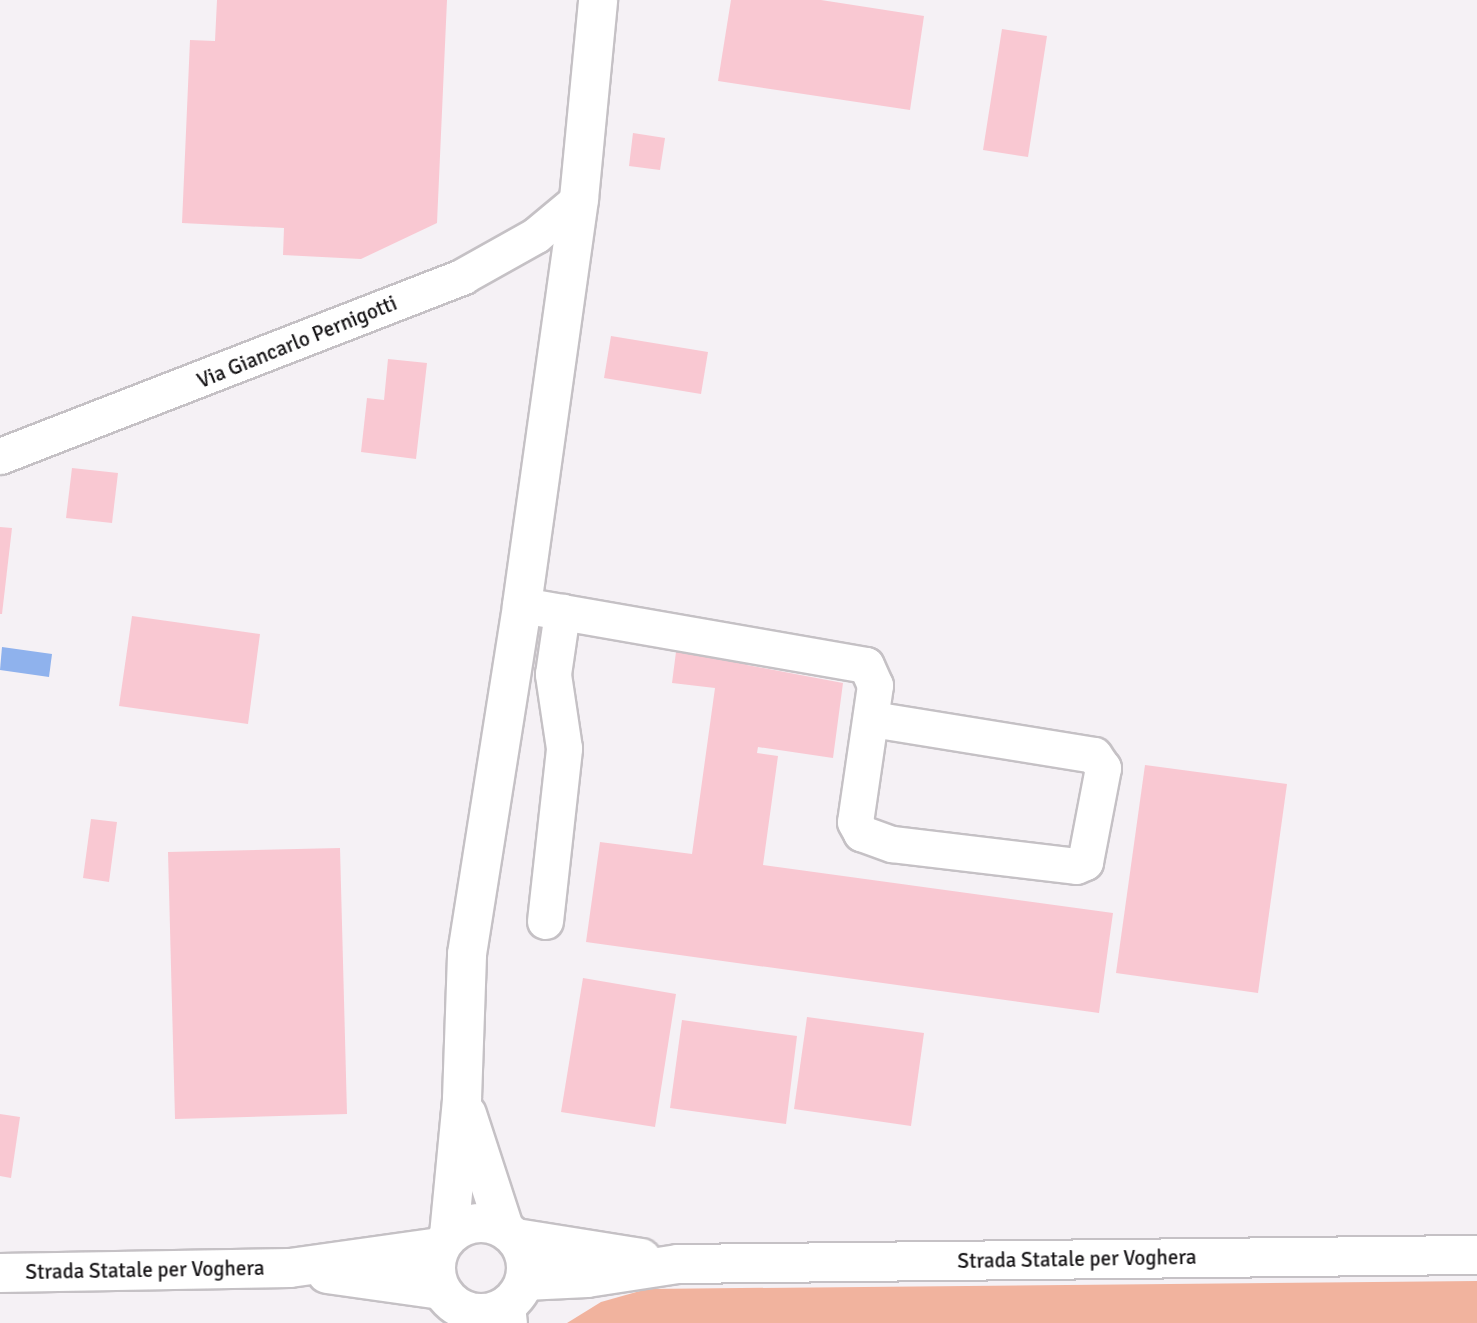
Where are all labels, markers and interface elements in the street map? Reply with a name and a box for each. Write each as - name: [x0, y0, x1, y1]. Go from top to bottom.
- street label: Via Giancarlo Pernigotti: [193, 290, 401, 394]
- street label: Strada Statale per Voghera: [957, 1244, 1197, 1274]
- street label: Strada Statale per Voghera: [25, 1255, 265, 1285]

